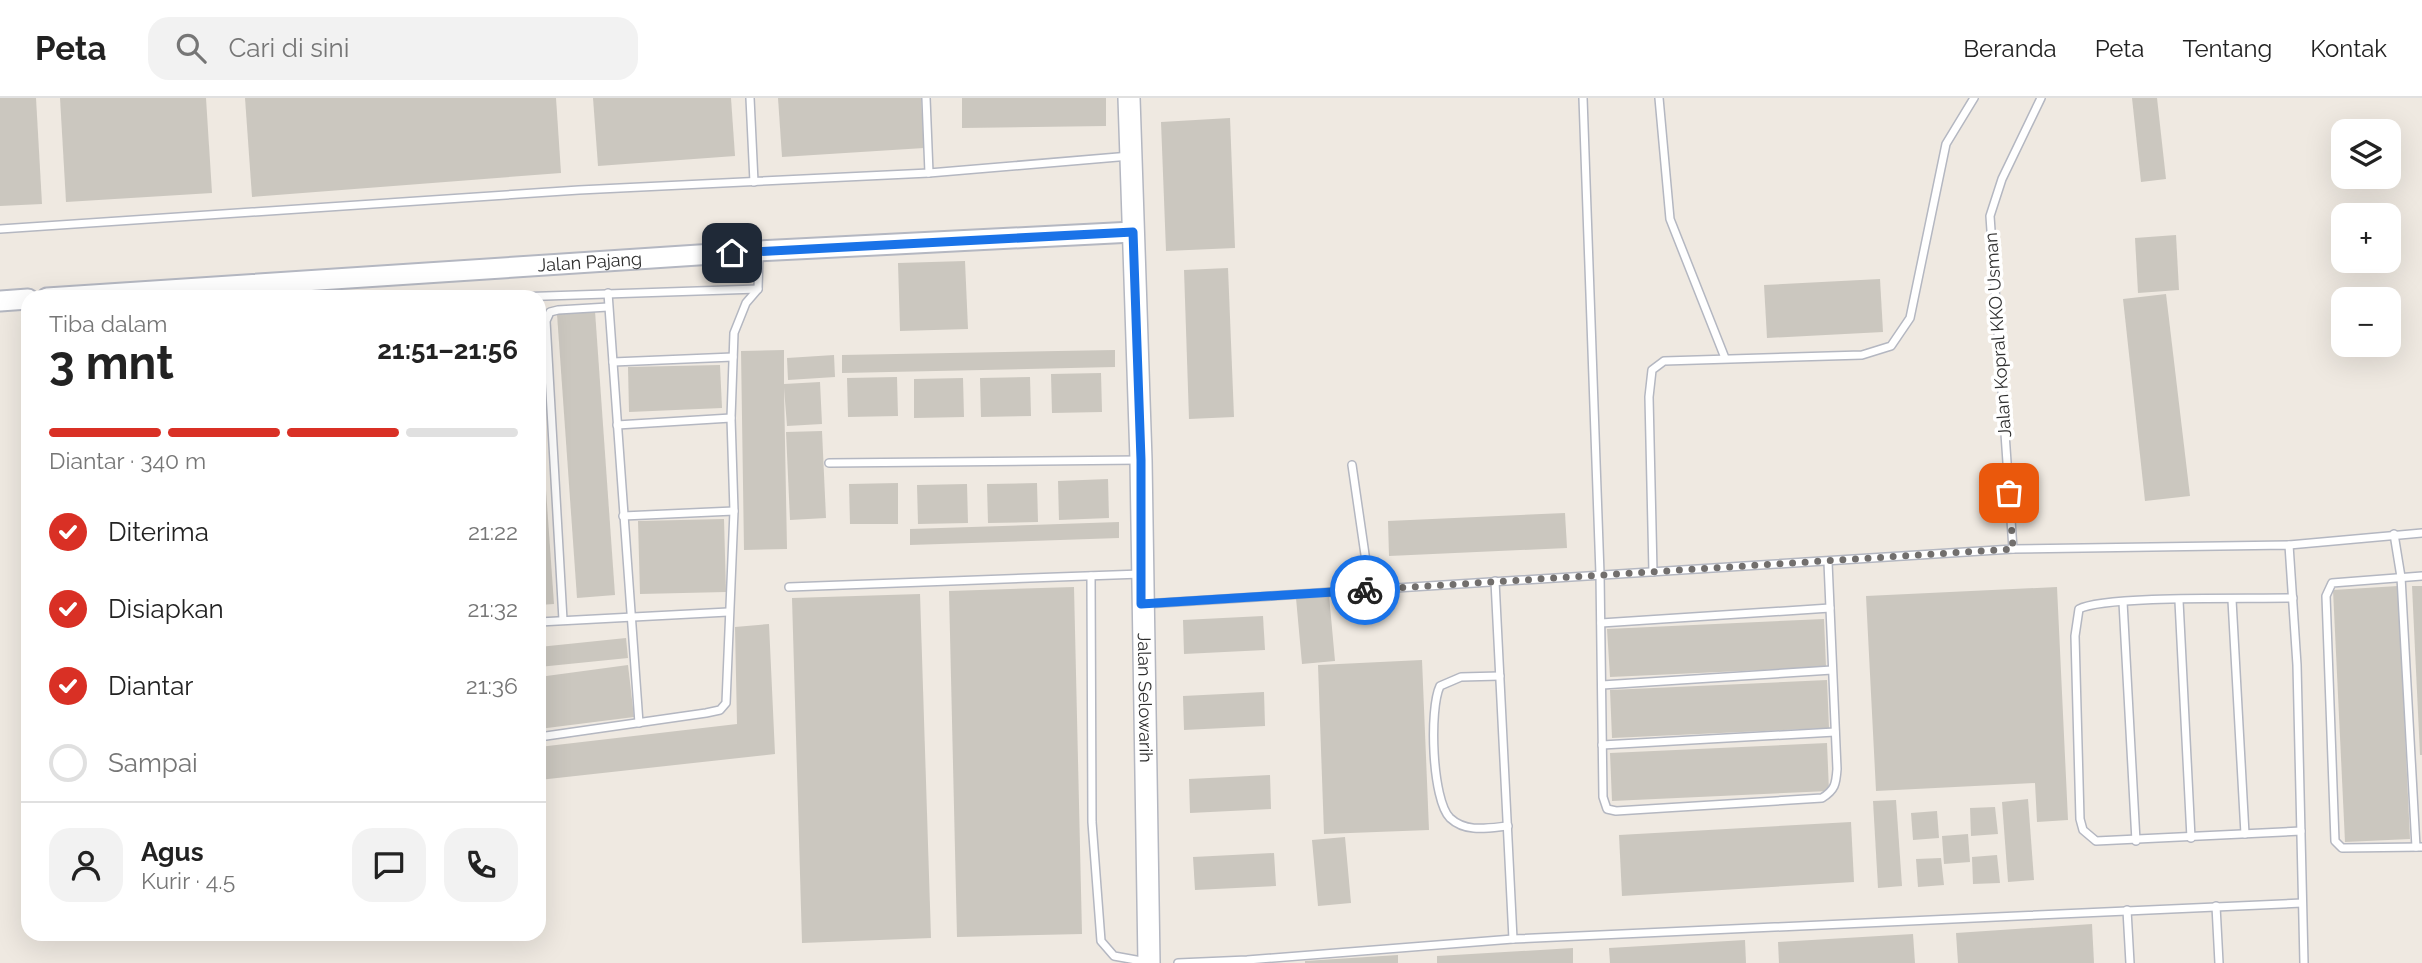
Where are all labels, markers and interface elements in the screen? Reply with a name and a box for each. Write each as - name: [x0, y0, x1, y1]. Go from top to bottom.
- search box: [148, 17, 638, 80]
- text: Peta: [35, 29, 106, 68]
- icon: search: [172, 29, 210, 67]
- text: Cari di sini: [228, 33, 349, 63]
- text: Beranda: [1963, 34, 2057, 63]
- text: Peta: [2095, 34, 2144, 63]
- text: Tentang: [2182, 34, 2272, 63]
- text: Kontak: [2310, 34, 2387, 63]
- map controls: [2331, 119, 2401, 357]
- button: layers: [2331, 119, 2401, 189]
- button: +: [2331, 203, 2401, 273]
- pin: [702, 223, 762, 283]
- street label: Jalan Kopral KKO Usman: [1980, 232, 2015, 438]
- icon: home: [713, 234, 751, 272]
- street label: Jalan Pajang: [537, 248, 643, 276]
- button: −: [2331, 287, 2401, 357]
- text: Tiba dalam: [49, 310, 167, 337]
- text: 21:51–21:56: [377, 335, 518, 365]
- text: 3 mnt: [49, 336, 174, 390]
- text: Diantar · 340 m: [49, 447, 206, 474]
- pin: [1979, 463, 2039, 523]
- icon: bag: [1990, 474, 2028, 512]
- icon: check: [49, 513, 87, 551]
- text: Diterima: [108, 517, 209, 547]
- text: 21:22: [468, 518, 518, 545]
- courier: [1330, 555, 1400, 625]
- icon: bike: [1346, 571, 1384, 609]
- icon: check: [49, 590, 87, 628]
- text: Disiapkan: [108, 594, 224, 624]
- text: 21:32: [468, 595, 518, 622]
- street label: Jalan Selowarih: [1134, 633, 1157, 763]
- icon: check: [49, 667, 87, 705]
- text: Diantar: [108, 671, 193, 701]
- text: 21:36: [466, 672, 518, 699]
- text: Sampai: [108, 748, 198, 778]
- button: person: [49, 828, 123, 902]
- button: chat: [352, 828, 426, 902]
- button: phone: [444, 828, 518, 902]
- text: Agus: [141, 837, 203, 867]
- text: Kurir · 4.5: [141, 867, 235, 894]

